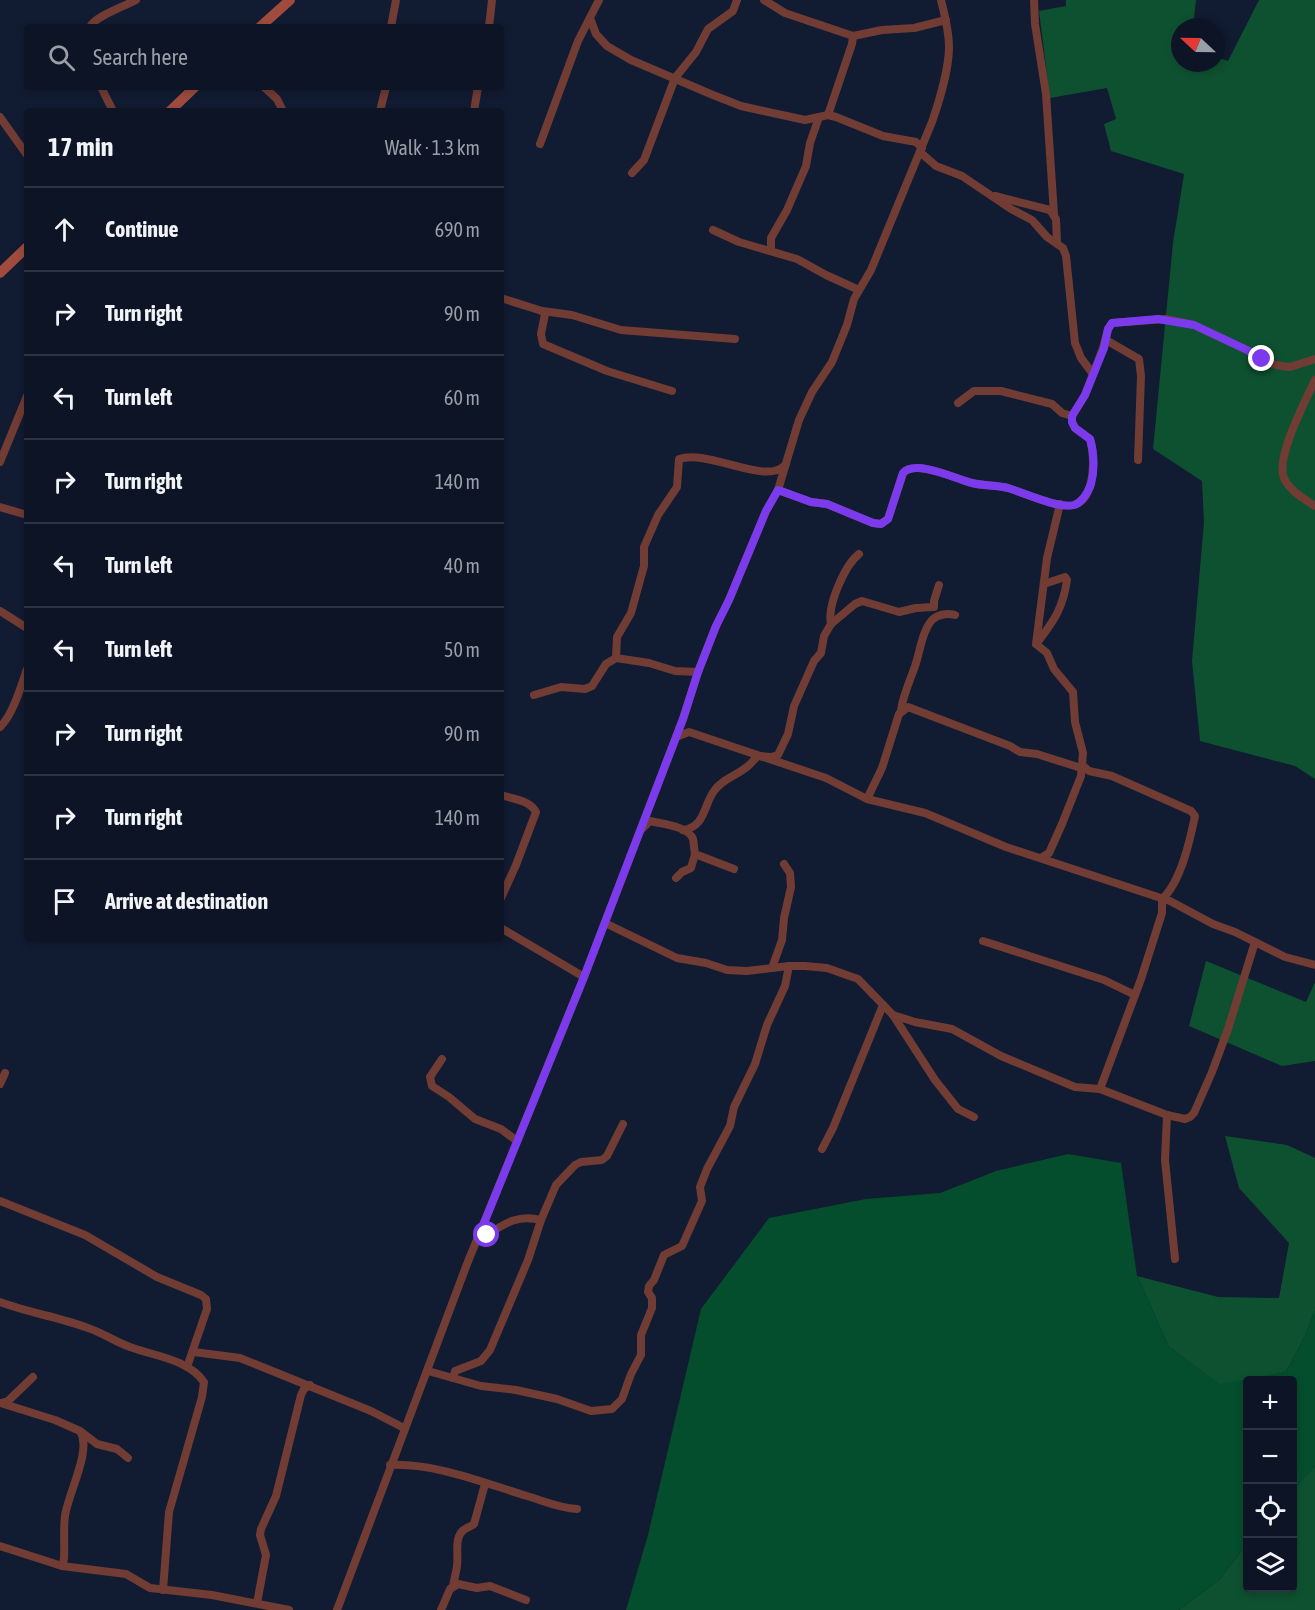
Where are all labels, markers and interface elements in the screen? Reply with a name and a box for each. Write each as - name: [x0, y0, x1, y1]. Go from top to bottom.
- north arrow: [1171, 18, 1225, 72]
- search box: [24, 24, 504, 90]
- icon: search: [45, 41, 78, 74]
- text: Search here: [93, 44, 188, 70]
- text: 17 min: [48, 132, 113, 162]
- text: Walk · 1.3 km: [385, 136, 480, 159]
- icon: ahead: [48, 213, 81, 246]
- text: Continue: [105, 216, 179, 242]
- text: 690 m: [435, 218, 480, 241]
- icon: right: [48, 297, 81, 330]
- text: Turn right: [105, 300, 182, 326]
- text: 90 m: [444, 302, 480, 325]
- route end: [1248, 345, 1274, 371]
- icon: left: [48, 381, 81, 414]
- text: Turn left: [105, 384, 172, 410]
- text: 60 m: [444, 386, 480, 409]
- icon: right: [48, 465, 81, 498]
- text: Turn right: [105, 468, 182, 494]
- text: 140 m: [435, 470, 480, 493]
- icon: left: [48, 549, 81, 582]
- text: Turn left: [105, 552, 172, 578]
- text: 40 m: [444, 554, 480, 577]
- icon: left: [48, 633, 81, 666]
- text: Turn left: [105, 636, 172, 662]
- text: 50 m: [444, 638, 480, 661]
- icon: right: [48, 717, 81, 750]
- text: Turn right: [105, 720, 182, 746]
- text: 90 m: [444, 722, 480, 745]
- icon: right: [48, 801, 81, 834]
- text: Turn right: [105, 804, 182, 830]
- text: 140 m: [435, 806, 480, 829]
- icon: arrive: [48, 885, 81, 918]
- text: Arrive at destination: [105, 888, 268, 914]
- route start: [473, 1221, 499, 1247]
- map controls: [1243, 1376, 1297, 1592]
- button: +: [1243, 1376, 1297, 1430]
- button: −: [1243, 1430, 1297, 1484]
- button: locate: [1243, 1484, 1297, 1538]
- button: layers: [1243, 1538, 1297, 1592]

